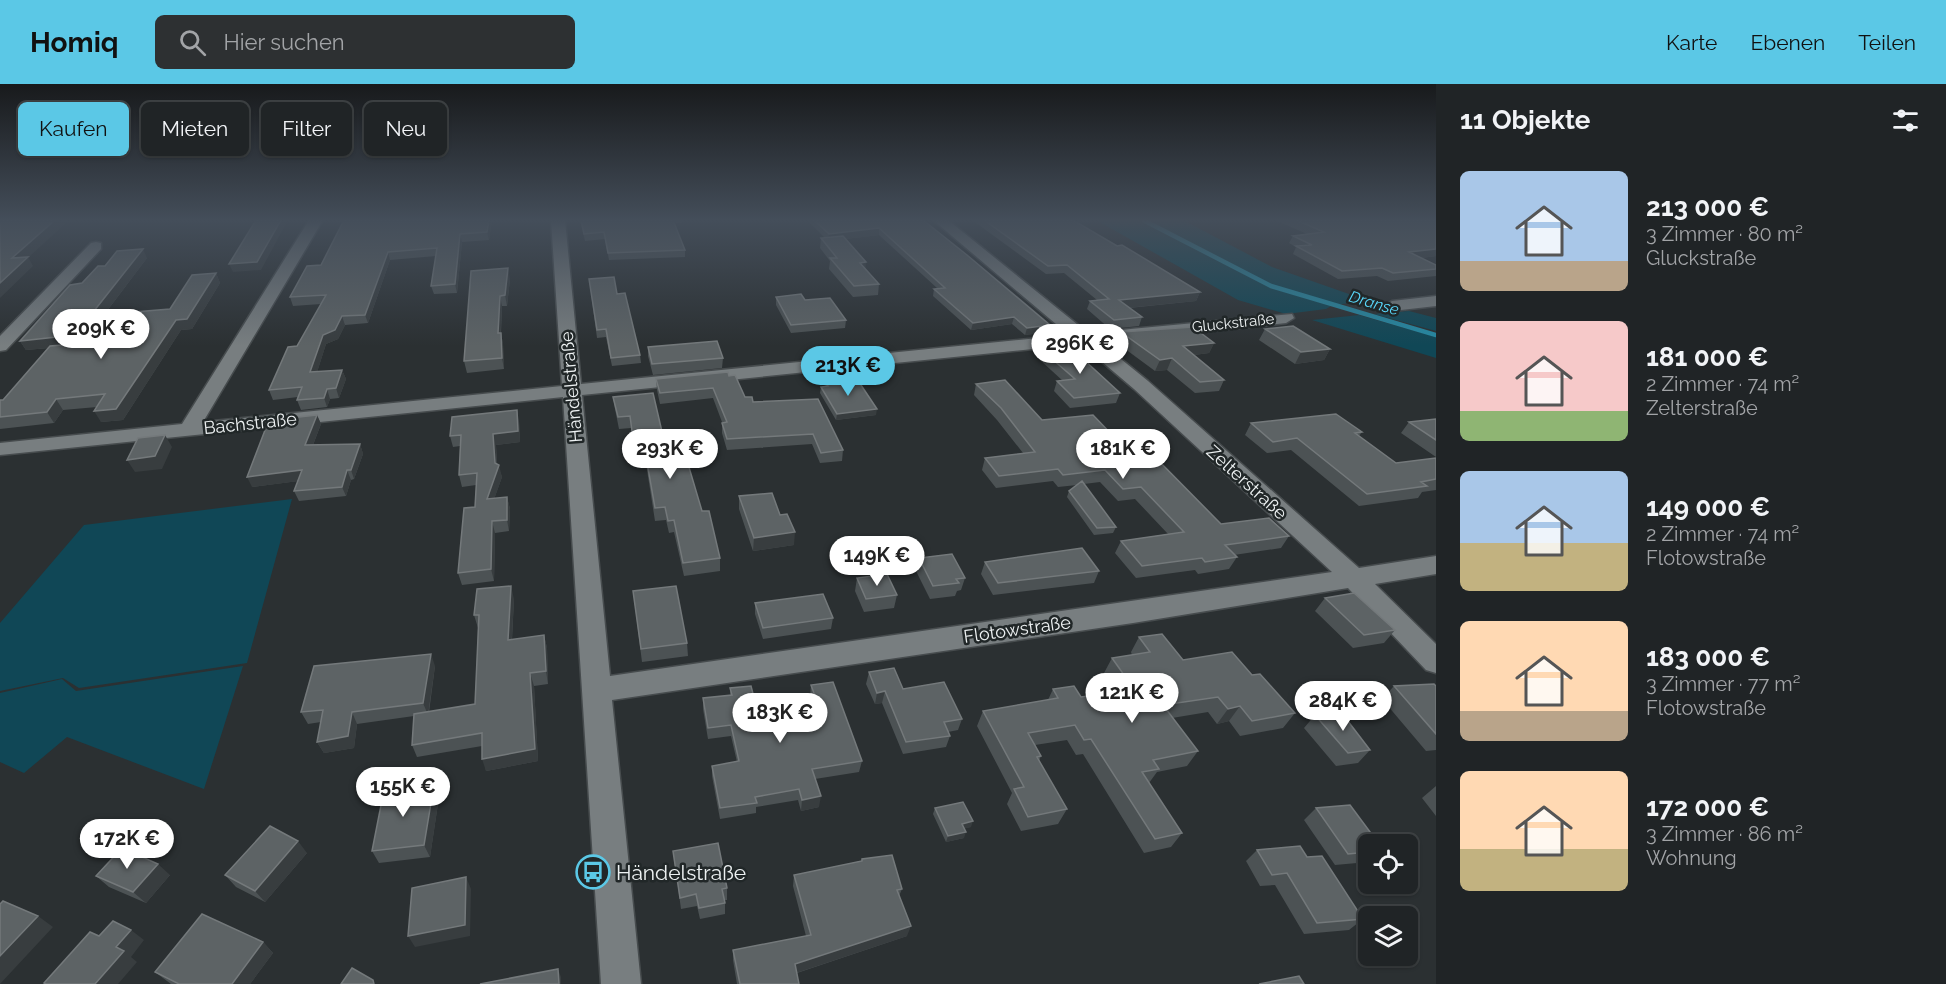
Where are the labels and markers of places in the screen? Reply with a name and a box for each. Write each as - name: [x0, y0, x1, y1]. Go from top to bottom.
- pin: 209K €: [52, 309, 150, 360]
- pin: 296K €: [1031, 324, 1129, 375]
- pin: 213K €: [799, 346, 897, 397]
- pin: 293K €: [621, 429, 719, 480]
- pin: 181K €: [1074, 429, 1172, 480]
- pin: 149K €: [828, 536, 926, 587]
- pin: 121K €: [1083, 673, 1181, 724]
- pin: 284K €: [1294, 681, 1392, 732]
- pin: 183K €: [731, 693, 829, 744]
- pin: 155K €: [354, 767, 452, 818]
- pin: 172K €: [78, 819, 176, 870]
- bus stop icon: Händelstraße: [575, 854, 611, 890]
- place label: Händelstraße: [616, 860, 746, 885]

